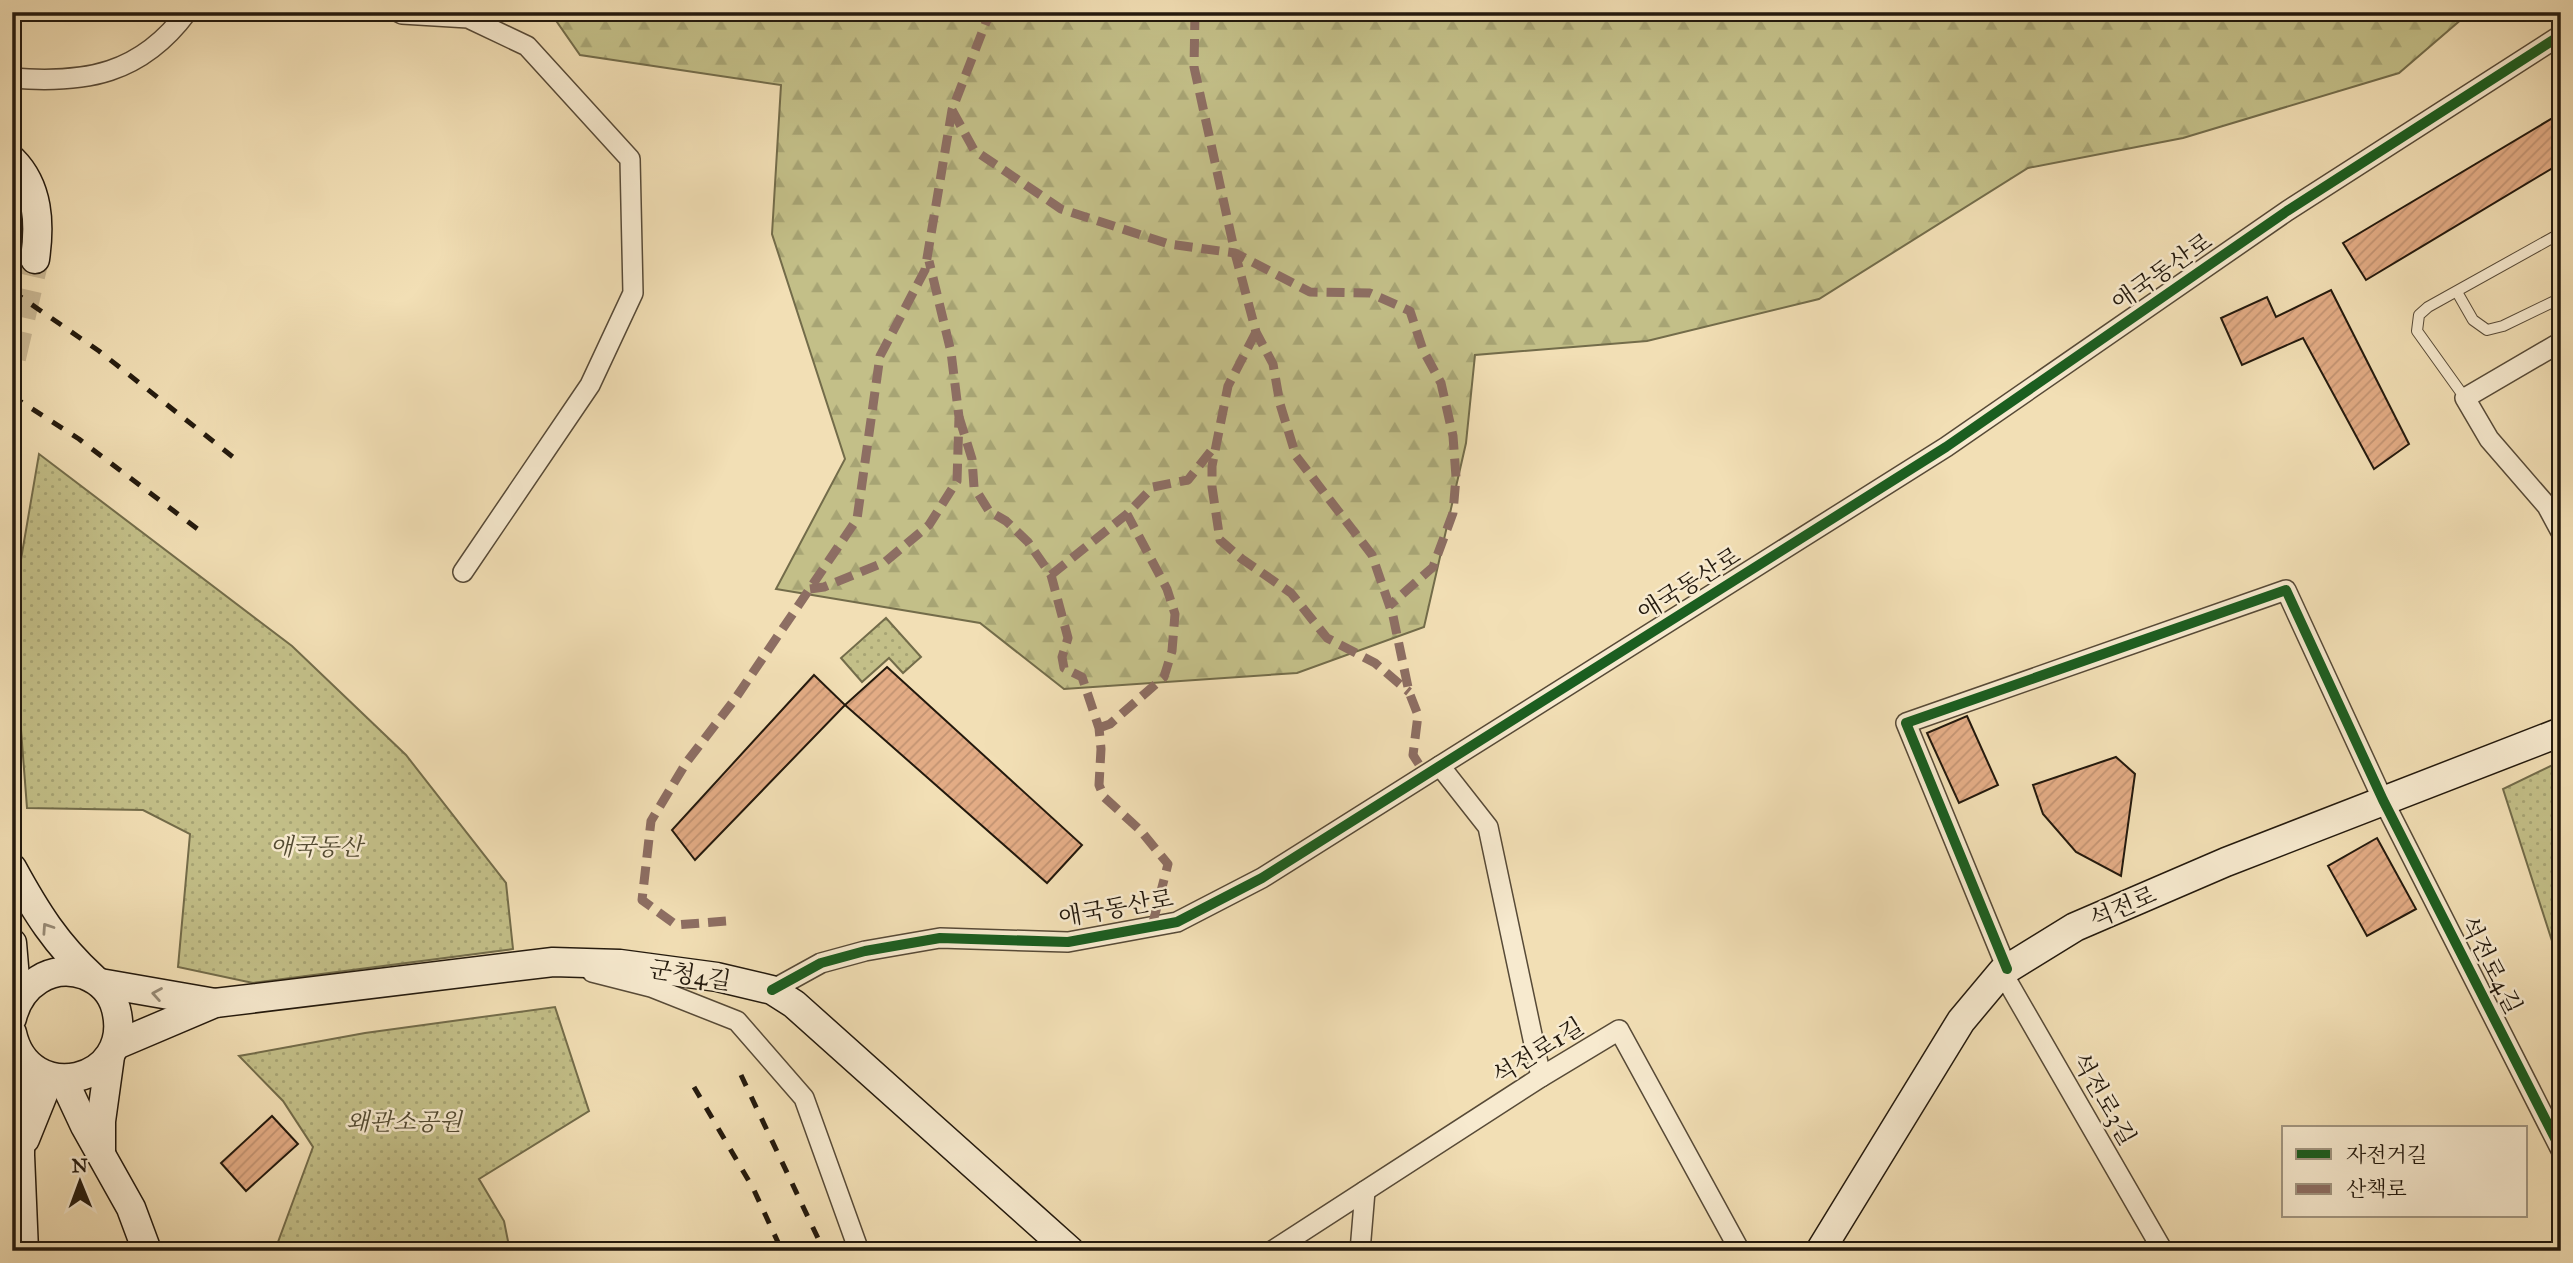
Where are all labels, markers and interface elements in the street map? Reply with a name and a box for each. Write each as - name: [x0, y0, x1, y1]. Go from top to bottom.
- street label: 애국동산로: [2106, 226, 2218, 318]
- street label: 애국동산로: [1632, 541, 1746, 627]
- park label: 애국동산: [270, 832, 366, 862]
- street label: 석전로: [2085, 880, 2161, 934]
- street label: 애국동산로: [1056, 883, 1176, 933]
- street label: 석전로4길: [2454, 911, 2528, 1019]
- one-way arrow: [43, 923, 55, 936]
- street label: 군청4길: [647, 954, 733, 996]
- one-way arrow: [151, 987, 163, 1002]
- street label: 석전로1길: [1487, 1011, 1589, 1091]
- street label: 석전로3길: [2065, 1047, 2143, 1151]
- park label: 왜관소공원: [346, 1107, 464, 1137]
- legend: [2282, 1126, 2528, 1218]
- text: 자전거길: [2346, 1142, 2427, 1168]
- north arrow: [46, 1148, 116, 1218]
- text: N: [71, 1154, 88, 1177]
- text: 산책로: [2346, 1176, 2407, 1202]

